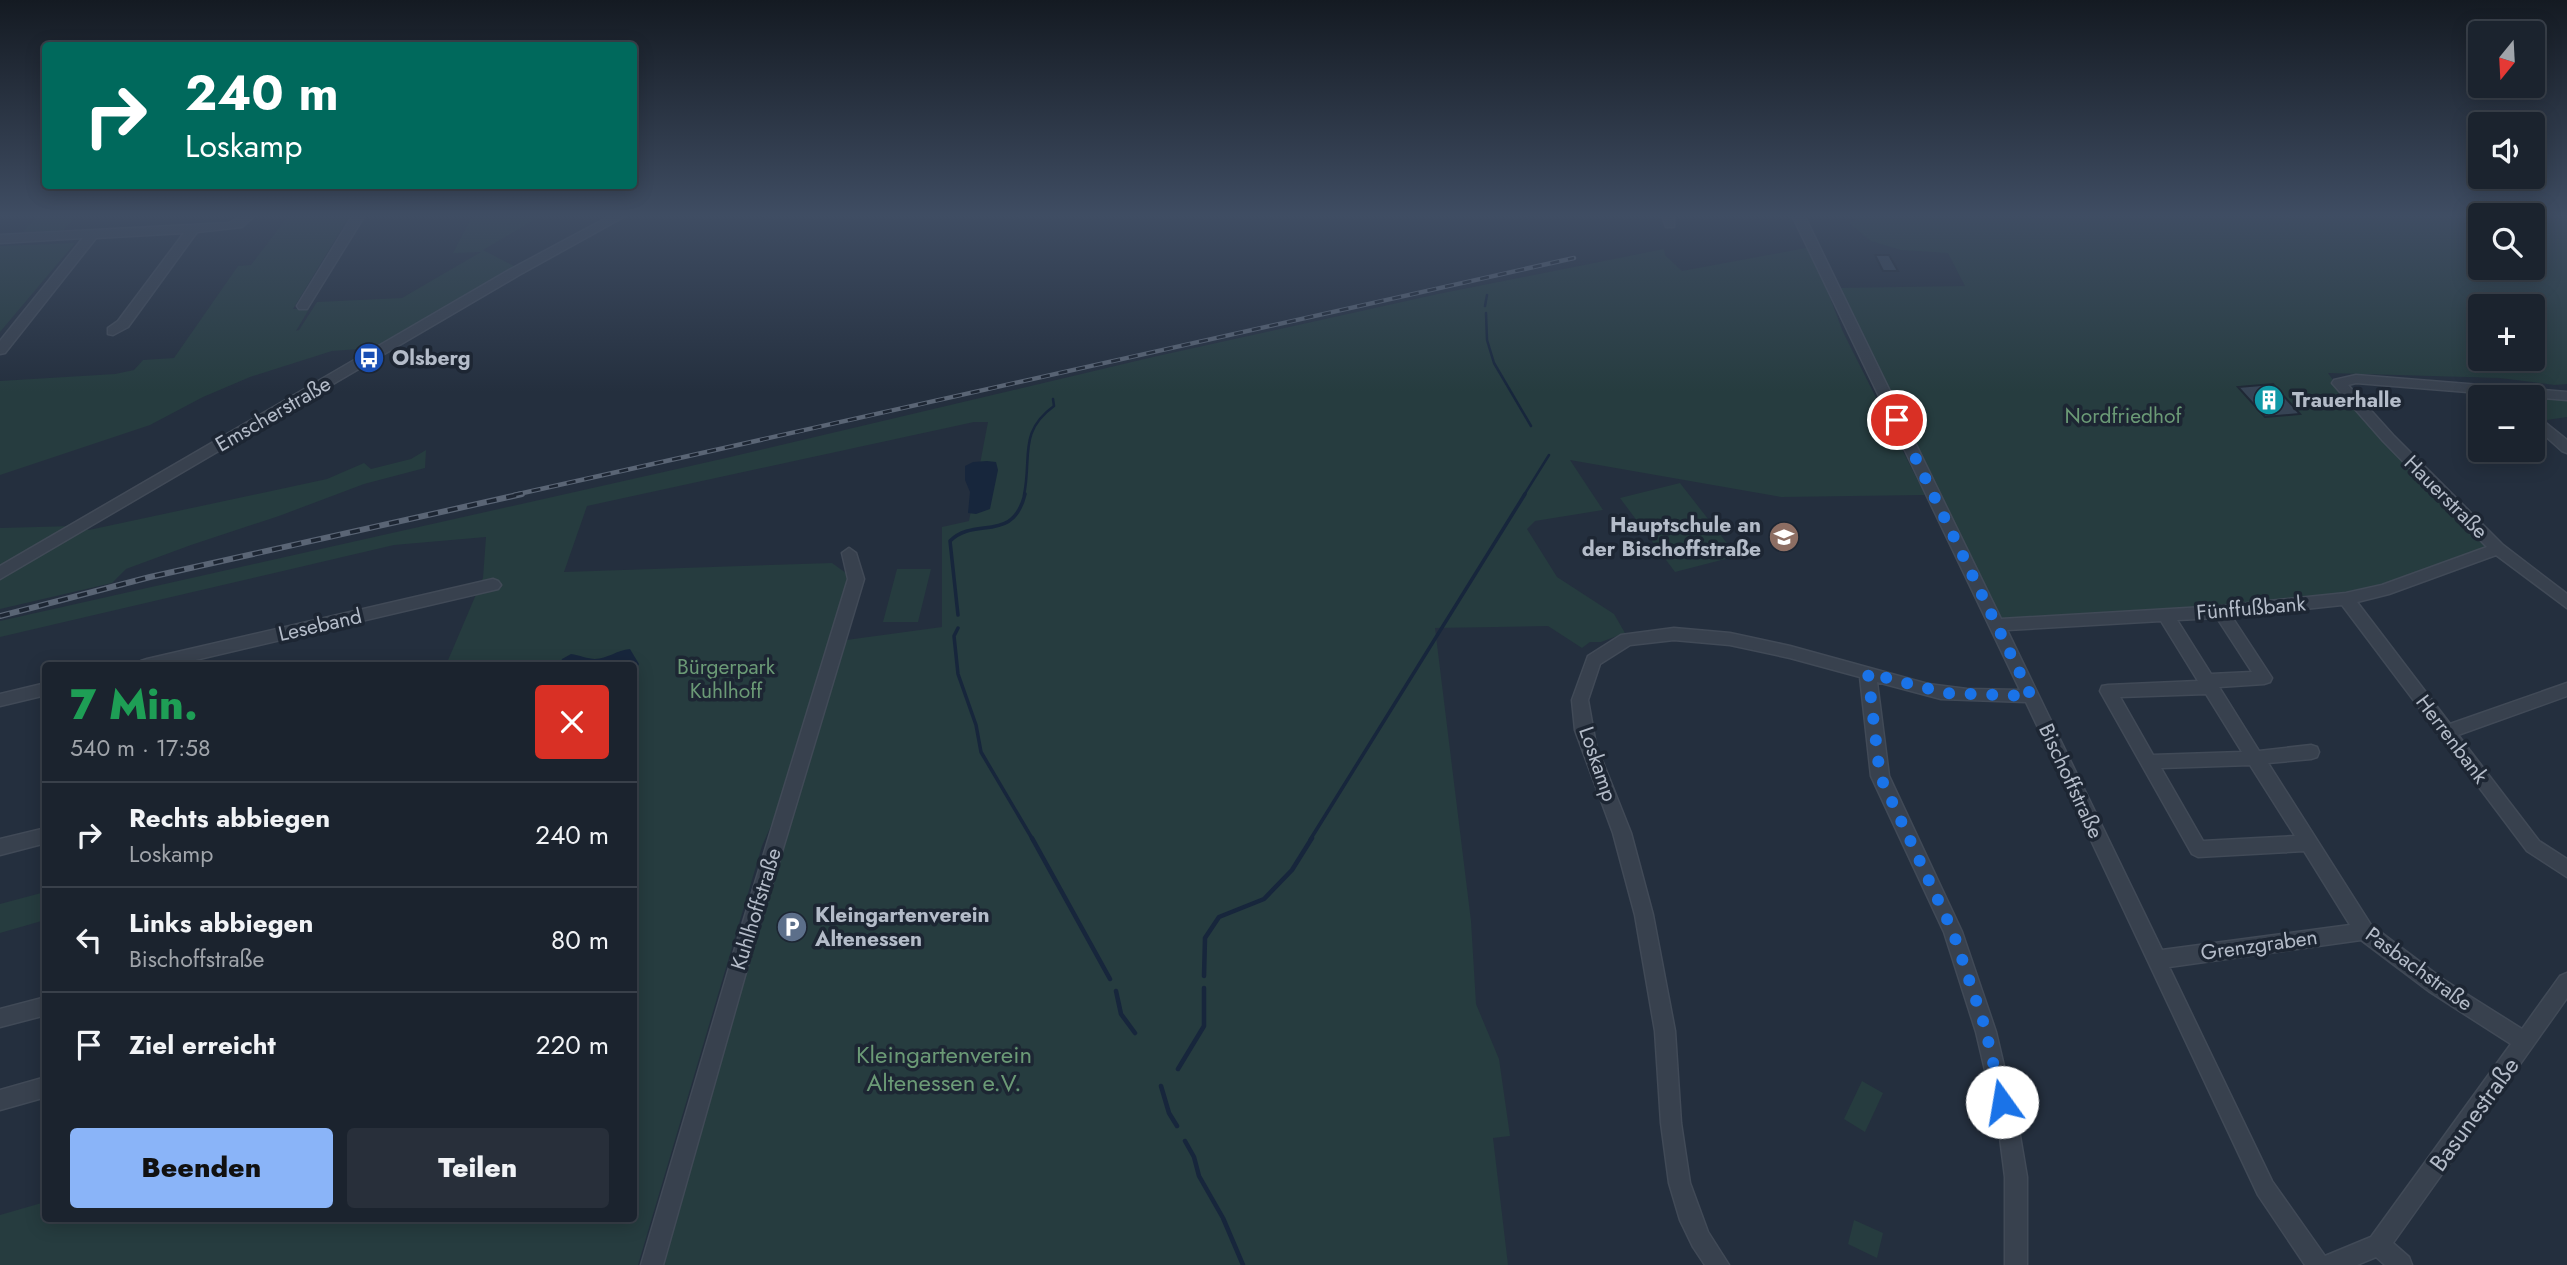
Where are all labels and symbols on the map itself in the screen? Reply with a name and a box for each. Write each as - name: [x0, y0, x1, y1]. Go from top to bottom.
- north arrow: [2468, 21, 2544, 98]
- bus stop icon: Olsberg: [352, 341, 386, 375]
- place label: Olsberg: [392, 343, 471, 373]
- street label: Emscherstraße: [210, 369, 336, 459]
- building icon: Trauerhalle: [2252, 383, 2286, 417]
- place label: Trauerhalle: [2292, 385, 2401, 415]
- pin: [1867, 390, 1927, 450]
- park label: Nordfriedhof: [2065, 401, 2182, 431]
- street label: Hauerstraße: [2397, 448, 2495, 546]
- place label: Hauptschule an der Bischoffstraße: [1582, 510, 1761, 564]
- school or university icon: Hauptschule an der Bischoffstraße: [1767, 520, 1801, 554]
- street label: Fünffußbank: [2195, 588, 2308, 628]
- street label: Leseband: [275, 601, 365, 649]
- park label: Bürgerpark Kuhlhoff: [677, 652, 776, 706]
- street label: Herrenbank: [2409, 688, 2496, 790]
- street label: Bischoffstraße: [2031, 719, 2111, 844]
- street label: Loskamp: [1571, 723, 1625, 805]
- street label: Kuhlhoffstraße: [723, 844, 789, 974]
- place label: Kleingartenverein Altenessen: [814, 900, 990, 954]
- parking icon: Kleingartenverein Altenessen: [775, 910, 809, 944]
- street label: Pasbachstraße: [2359, 920, 2479, 1018]
- street label: Grenzgraben: [2199, 922, 2319, 968]
- park label: Kleingartenverein Altenessen e.V.: [856, 1037, 1032, 1100]
- street label: Basunestraße: [2421, 1050, 2527, 1178]
- position arrow: [1965, 1065, 2039, 1139]

